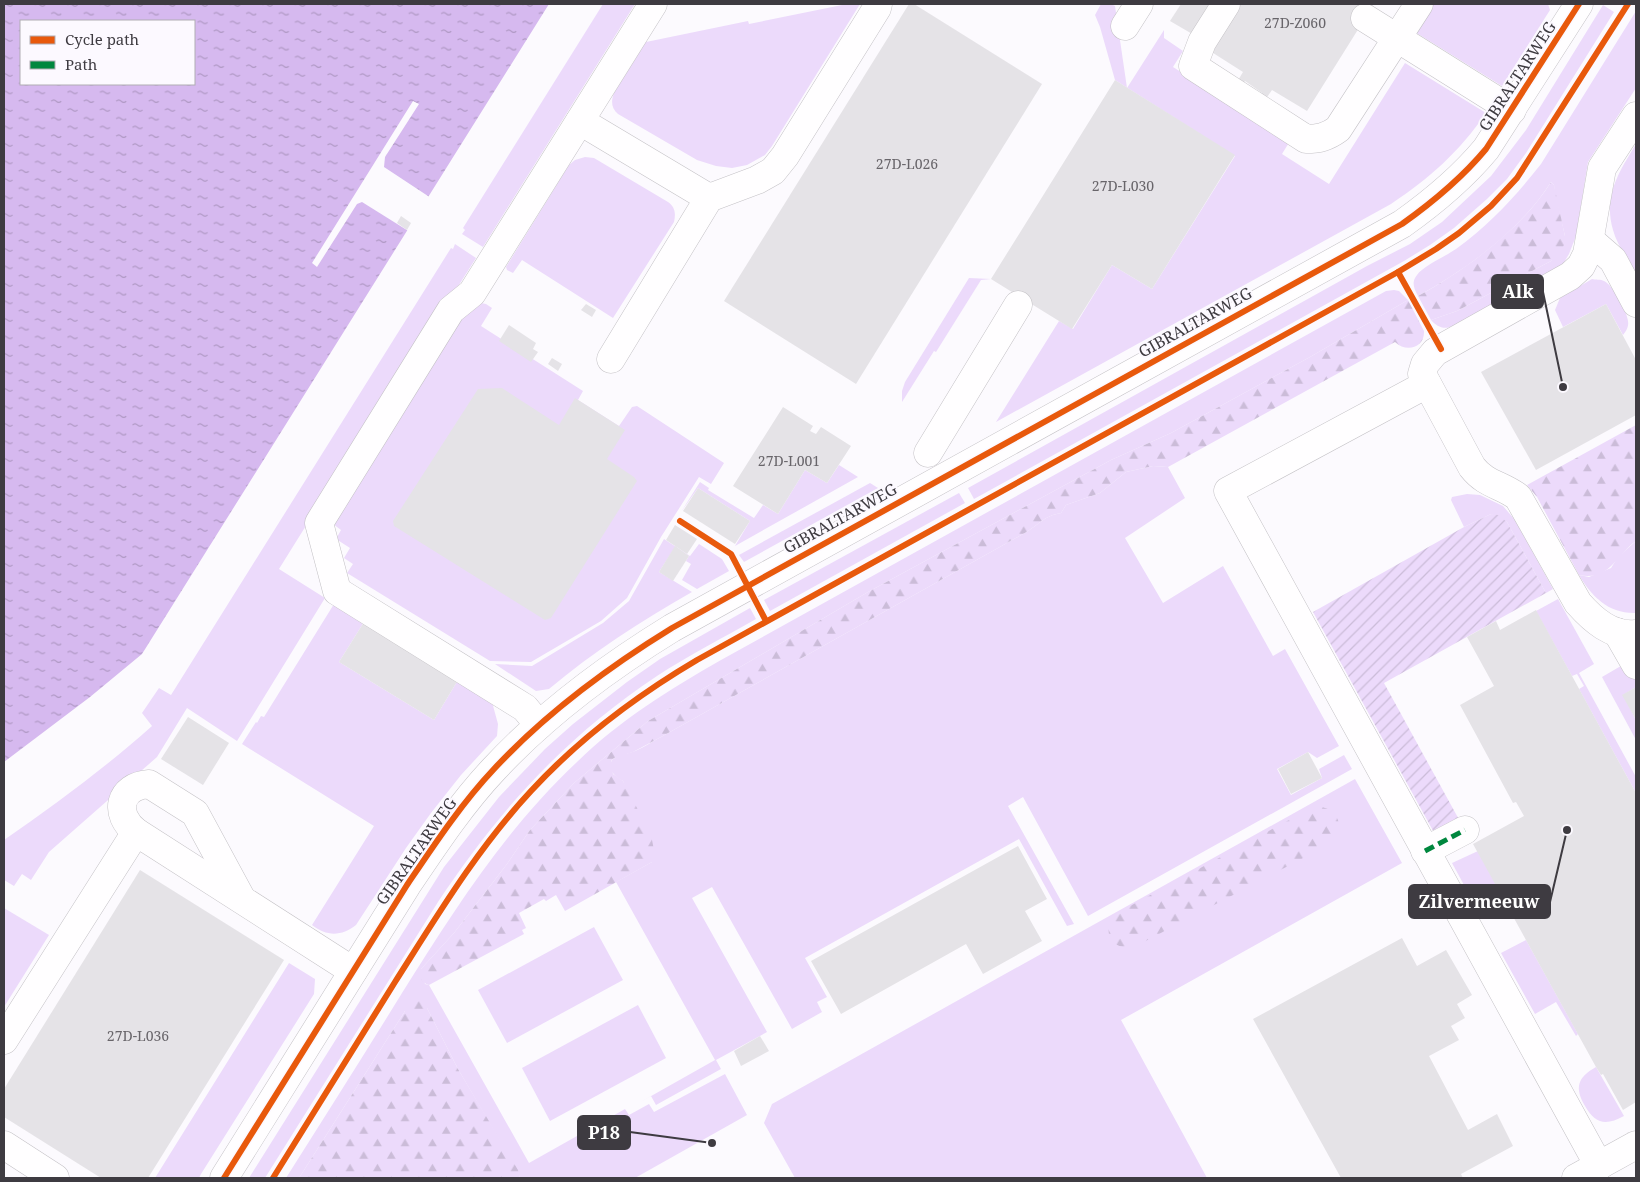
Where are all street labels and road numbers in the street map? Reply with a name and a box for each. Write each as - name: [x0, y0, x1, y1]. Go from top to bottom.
- street label: GIBRALTARWEG: [1473, 16, 1561, 135]
- street label: GIBRALTARWEG: [1134, 281, 1256, 362]
- street label: GIBRALTARWEG: [779, 477, 901, 558]
- street label: GIBRALTARWEG: [371, 792, 462, 909]

